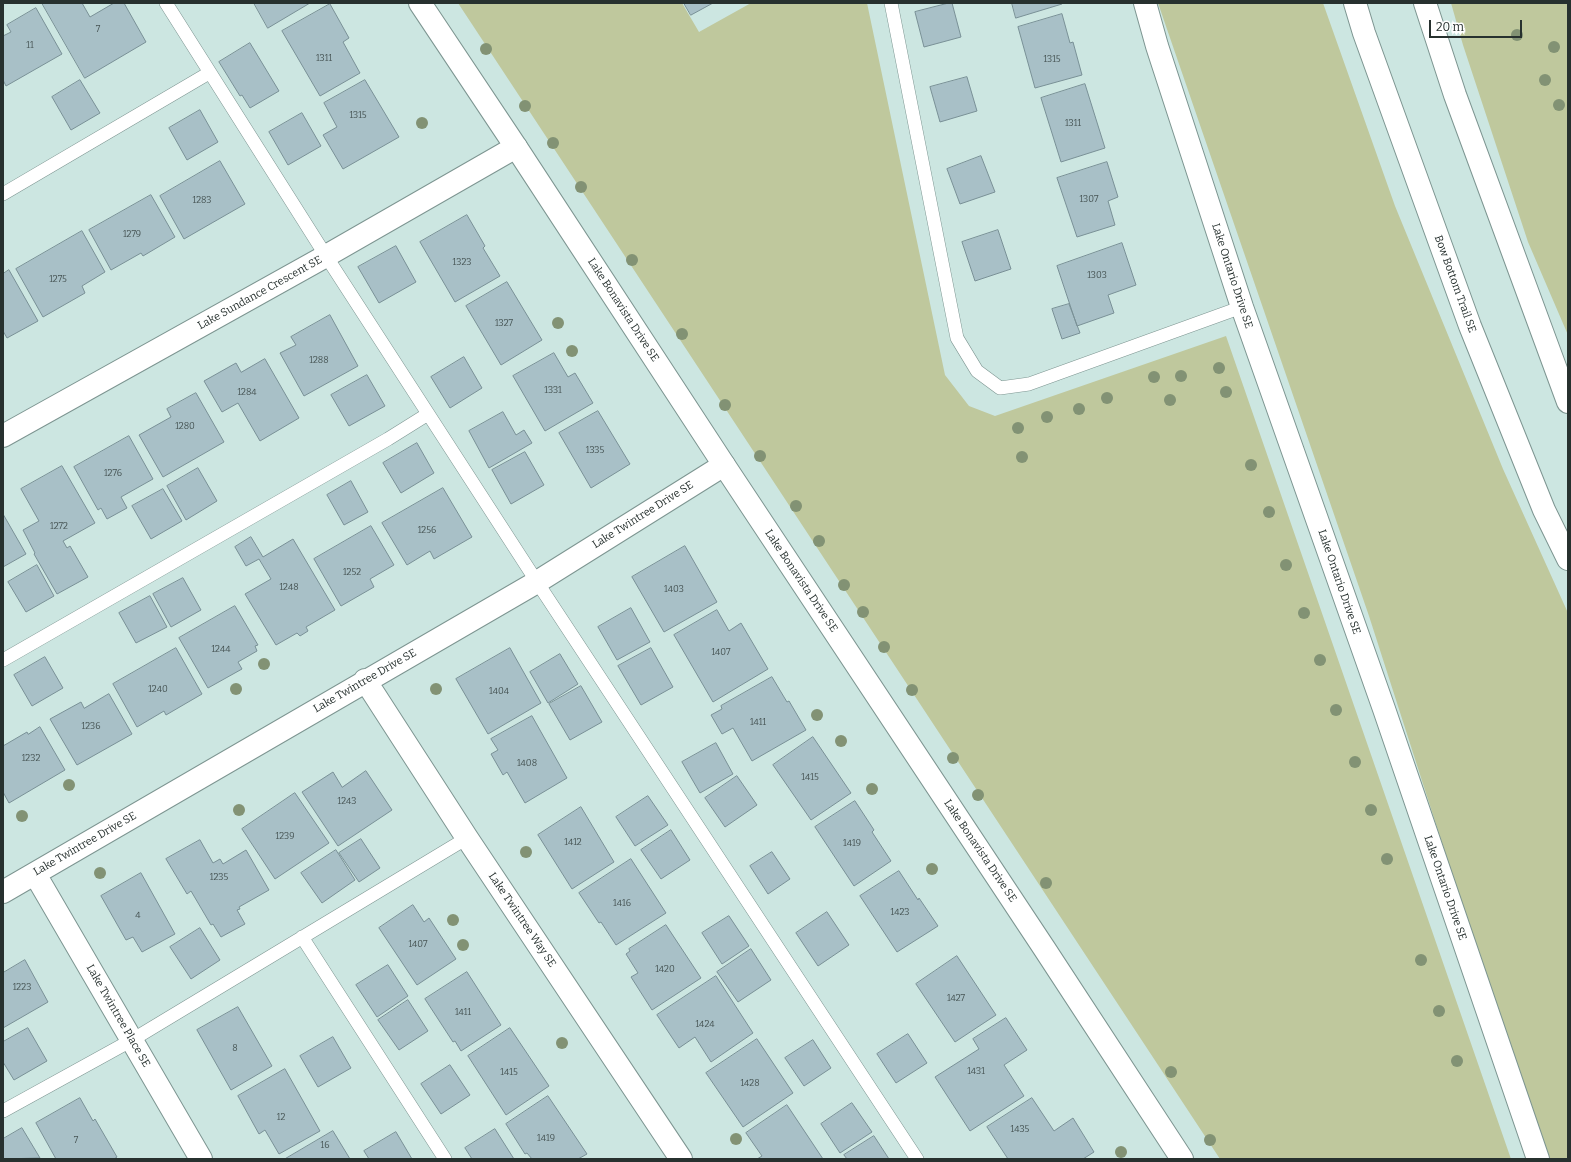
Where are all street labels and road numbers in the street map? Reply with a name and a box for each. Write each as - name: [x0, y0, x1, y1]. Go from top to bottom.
- street label: Lake Ontario Drive SE: [1209, 222, 1255, 330]
- street label: Bow Bottom Trail SE: [1431, 233, 1479, 335]
- street label: Lake Sundance Crescent SE: [196, 253, 324, 333]
- street label: Lake Bonavista Drive SE: [585, 256, 661, 364]
- street label: Lake Twintree Drive SE: [590, 478, 696, 552]
- street label: Lake Bonavista Drive SE: [762, 527, 840, 635]
- street label: Lake Ontario Drive SE: [1315, 528, 1363, 636]
- street label: Lake Twintree Drive SE: [311, 646, 419, 716]
- street label: Lake Bonavista Drive SE: [941, 797, 1019, 905]
- street label: Lake Twintree Drive SE: [31, 809, 139, 879]
- street label: Lake Ontario Drive SE: [1421, 834, 1469, 942]
- street label: Lake Twintree Way SE: [485, 870, 559, 970]
- street label: Lake Twintree Place SE: [83, 962, 153, 1070]

